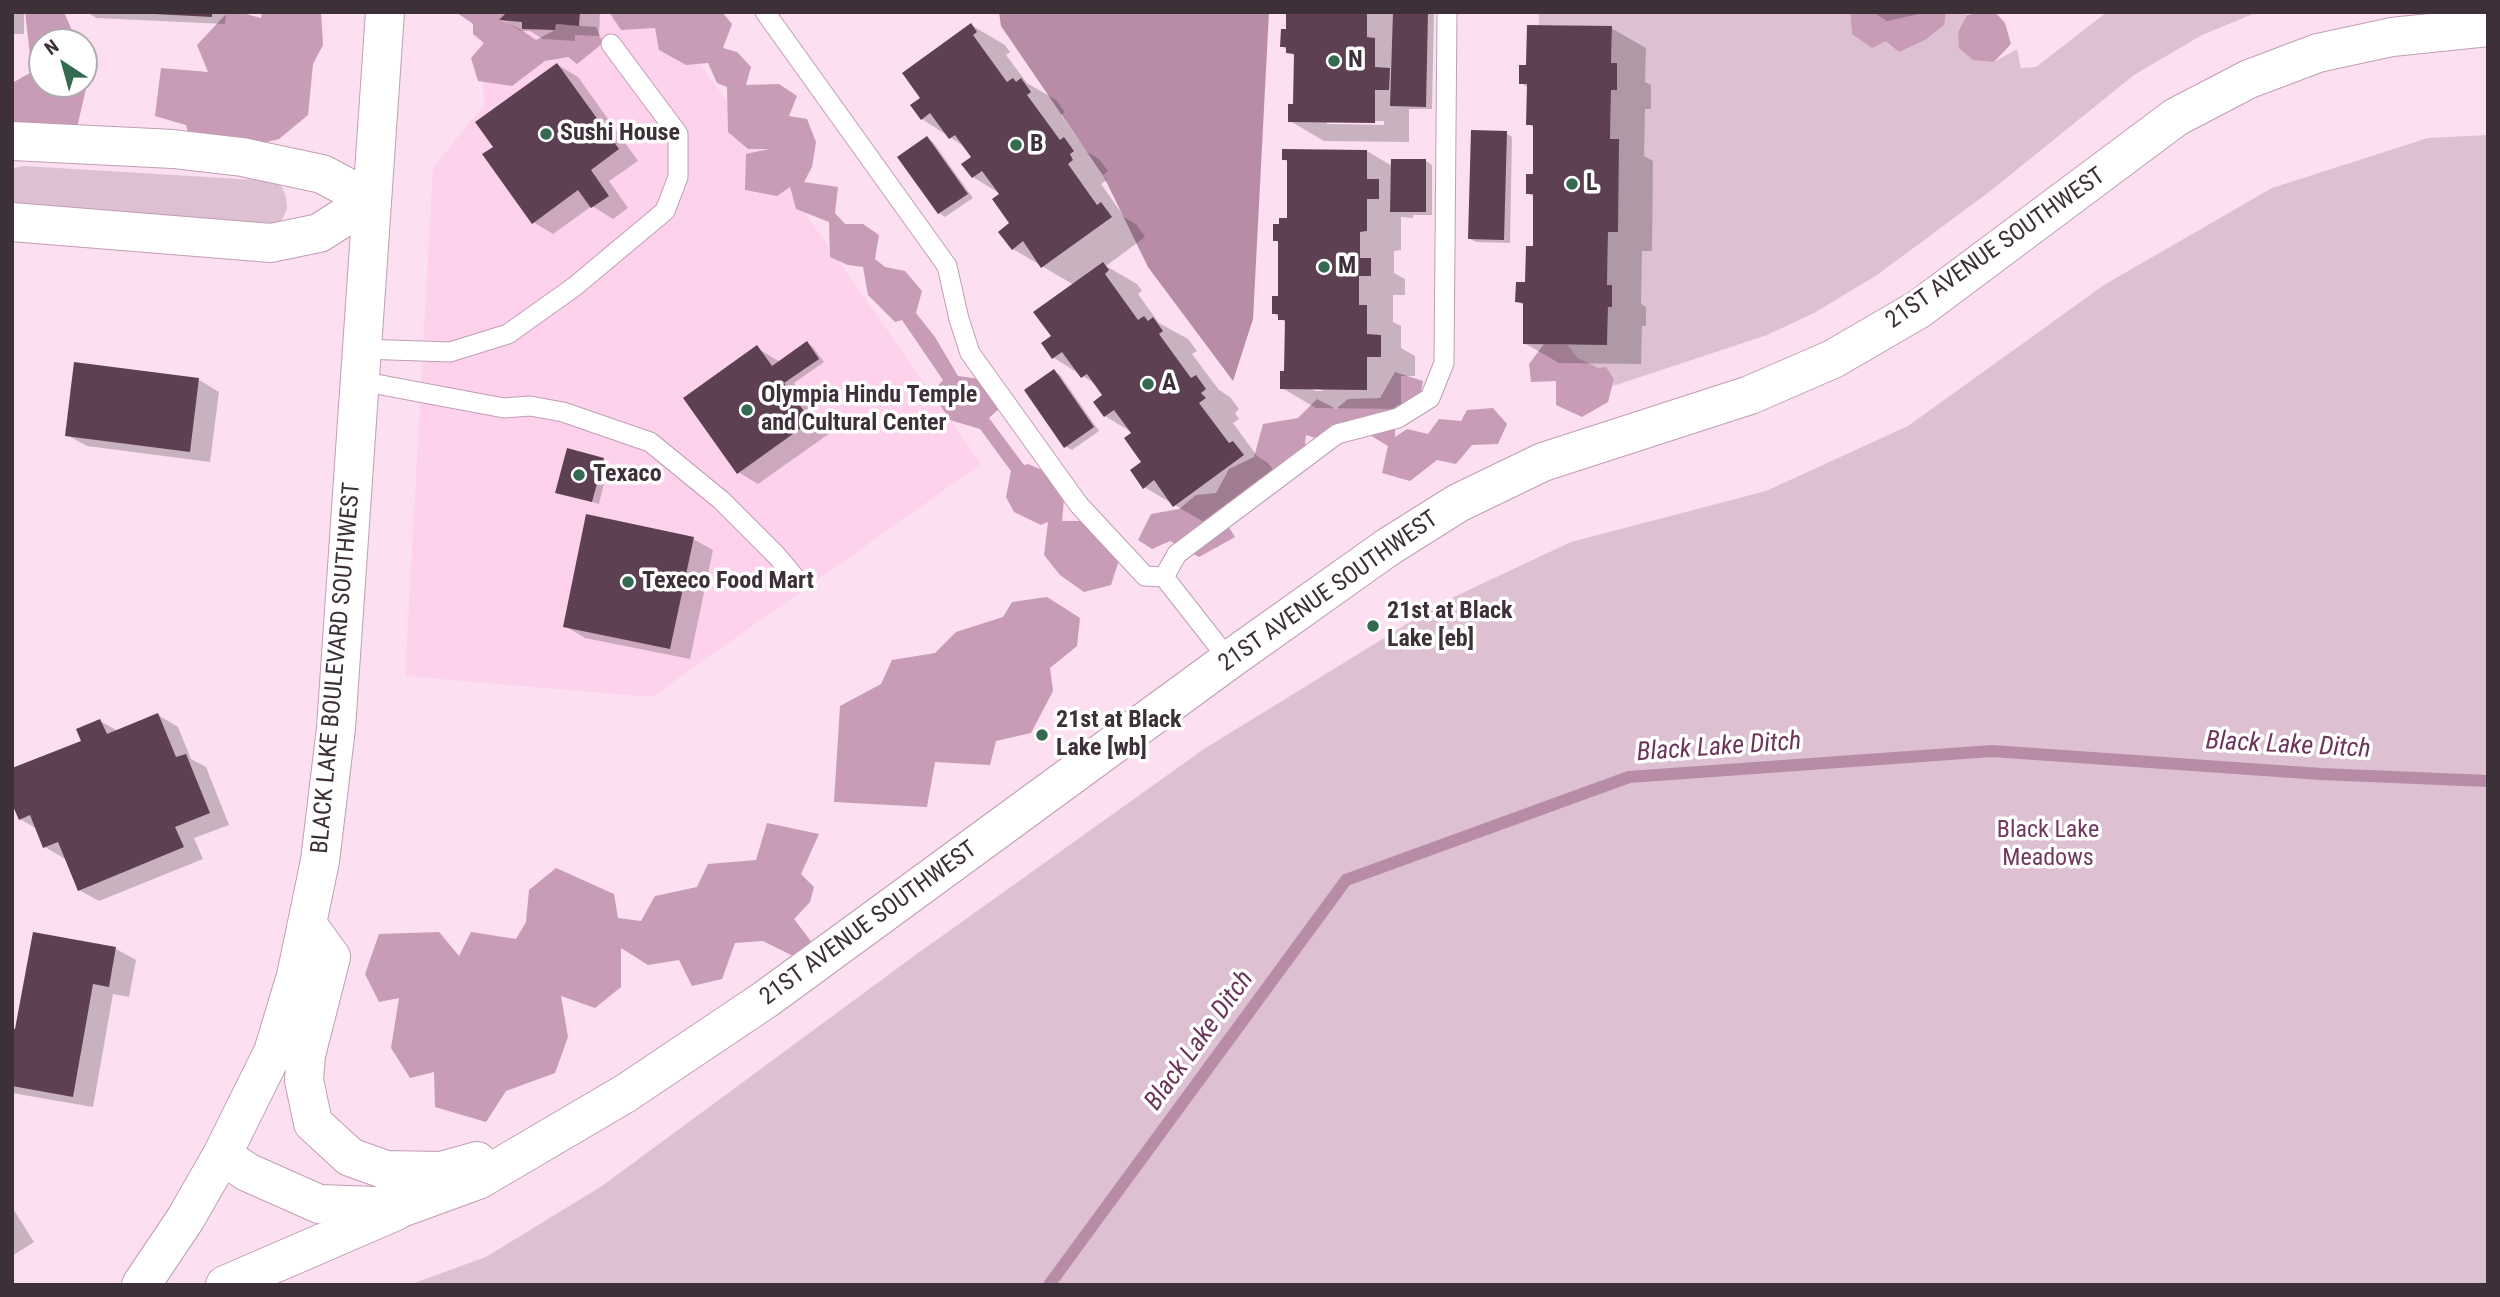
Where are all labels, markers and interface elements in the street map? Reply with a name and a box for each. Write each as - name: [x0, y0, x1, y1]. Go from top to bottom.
- north arrow: [28, 28, 98, 98]
- text: N: [40, 35, 63, 60]
- place label: N: [1348, 47, 1363, 75]
- marker: N: [1326, 53, 1342, 69]
- place label: Sushi House: [560, 120, 680, 148]
- marker: Sushi House: [538, 126, 554, 142]
- place label: B: [1030, 131, 1043, 159]
- marker: B: [1008, 137, 1024, 153]
- street label: 21ST AVENUE SOUTHWEST: [1881, 162, 2111, 336]
- place label: L: [1586, 170, 1597, 198]
- marker: L: [1564, 176, 1580, 192]
- place label: M: [1338, 253, 1356, 281]
- marker: M: [1316, 259, 1332, 275]
- place label: A: [1162, 370, 1176, 398]
- marker: A: [1140, 376, 1156, 392]
- place label: Olympia Hindu Temple and Cultural Center: [761, 382, 977, 438]
- marker: Olympia Hindu Temple and Cultural Center: [739, 402, 755, 418]
- place label: Texaco: [593, 461, 662, 489]
- marker: Texaco: [571, 467, 587, 483]
- street label: BLACK LAKE BOULEVARD SOUTHWEST: [306, 481, 368, 855]
- street label: 21ST AVENUE SOUTHWEST: [1214, 505, 1444, 679]
- place label: Texeco Food Mart: [642, 568, 814, 596]
- marker: Texeco Food Mart: [620, 574, 636, 590]
- place label: 21st at Black Lake [eb]: [1387, 598, 1513, 654]
- marker: 21st at Black Lake [eb]: [1365, 618, 1381, 634]
- place label: 21st at Black Lake [wb]: [1056, 707, 1182, 763]
- water label: Black Lake Ditch: [2205, 726, 2371, 766]
- marker: 21st at Black Lake [wb]: [1034, 727, 1050, 743]
- water label: Black Lake Ditch: [1636, 727, 1802, 769]
- park label: Black Lake Meadows: [1997, 817, 2099, 873]
- street label: 21ST AVENUE SOUTHWEST: [755, 836, 983, 1012]
- water label: Black Lake Ditch: [1139, 965, 1261, 1117]

